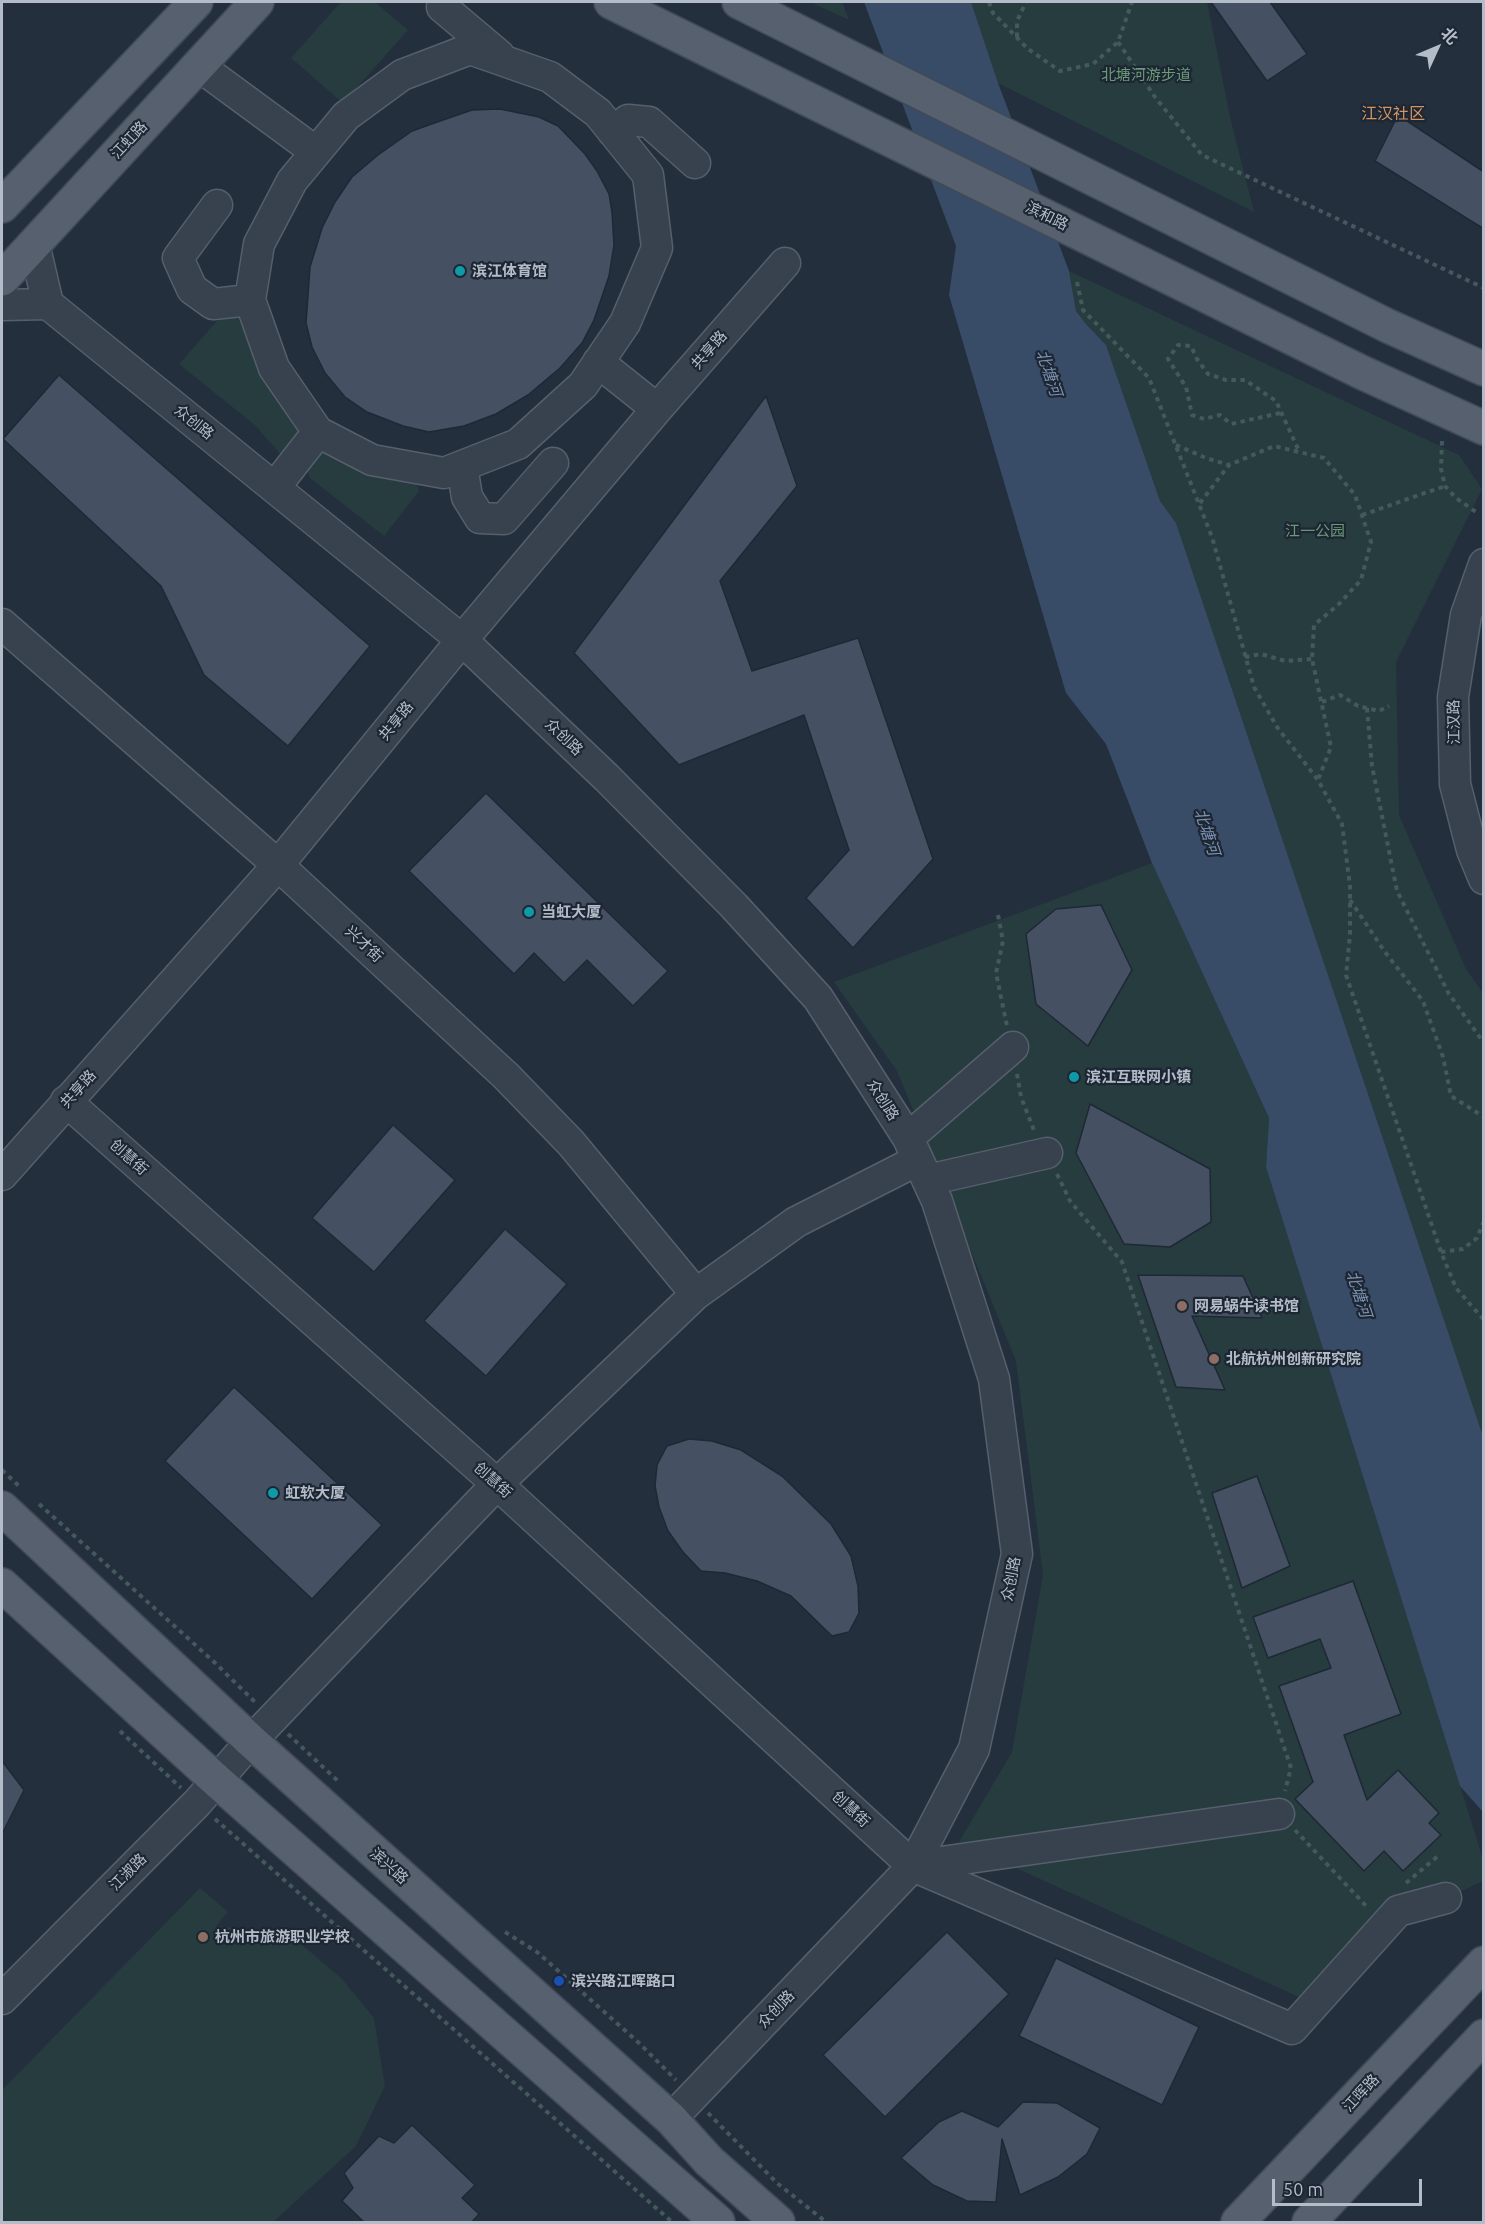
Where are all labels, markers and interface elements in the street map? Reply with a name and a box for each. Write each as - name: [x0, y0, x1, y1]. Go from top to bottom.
- north arrow: [1407, 18, 1467, 78]
- text: 北: [1438, 23, 1462, 48]
- park label: 北塘河游步道: [1101, 66, 1191, 84]
- district label: 江汉社区: [1361, 104, 1425, 124]
- street label: 江虹路: [107, 117, 151, 163]
- street label: 滨和路: [1023, 198, 1071, 234]
- place label: 滨江体育馆: [472, 262, 547, 280]
- marker: 滨江体育馆: [453, 264, 467, 278]
- street label: 共享路: [687, 327, 731, 373]
- water label: 北塘河: [1032, 347, 1066, 399]
- street label: 众创路: [171, 401, 217, 443]
- park label: 江一公园: [1285, 522, 1345, 540]
- street label: 共享路: [375, 698, 417, 744]
- street label: 江汉路: [1445, 699, 1463, 745]
- street label: 众创路: [542, 715, 586, 759]
- water label: 北塘河: [1190, 806, 1224, 858]
- place label: 当虹大厦: [541, 903, 601, 921]
- marker: 当虹大厦: [522, 905, 536, 919]
- street label: 兴才街: [341, 922, 387, 966]
- street label: 共享路: [56, 1066, 100, 1112]
- place label: 滨江互联网小镇: [1086, 1068, 1191, 1086]
- marker: 滨江互联网小镇: [1067, 1070, 1081, 1084]
- street label: 众创路: [863, 1076, 903, 1124]
- street label: 创慧街: [106, 1135, 152, 1179]
- water label: 北塘河: [1342, 1268, 1376, 1320]
- place label: 网易蜗牛读书馆: [1194, 1297, 1299, 1315]
- marker: 网易蜗牛读书馆: [1175, 1299, 1189, 1313]
- place label: 北航杭州创新研究院: [1226, 1350, 1361, 1368]
- marker: 北航杭州创新研究院: [1207, 1352, 1221, 1366]
- street label: 创慧街: [470, 1458, 516, 1502]
- place label: 虹软大厦: [285, 1484, 345, 1502]
- marker: 虹软大厦: [266, 1486, 280, 1500]
- street label: 众创路: [998, 1555, 1024, 1603]
- street label: 创慧街: [828, 1787, 874, 1831]
- street label: 滨兴路: [366, 1844, 412, 1888]
- street label: 江淑路: [106, 1850, 150, 1894]
- place label: 杭州市旅游职业学校: [215, 1928, 350, 1946]
- marker: 杭州市旅游职业学校: [196, 1930, 210, 1944]
- place label: 滨兴路江晖路口: [571, 1972, 676, 1990]
- marker: 滨兴路江晖路口: [552, 1974, 566, 1988]
- street label: 众创路: [754, 1987, 798, 2031]
- street label: 江晖路: [1339, 2070, 1383, 2116]
- scale bar: [1275, 2167, 1425, 2205]
- text: 50 m: [1283, 2179, 1323, 2199]

